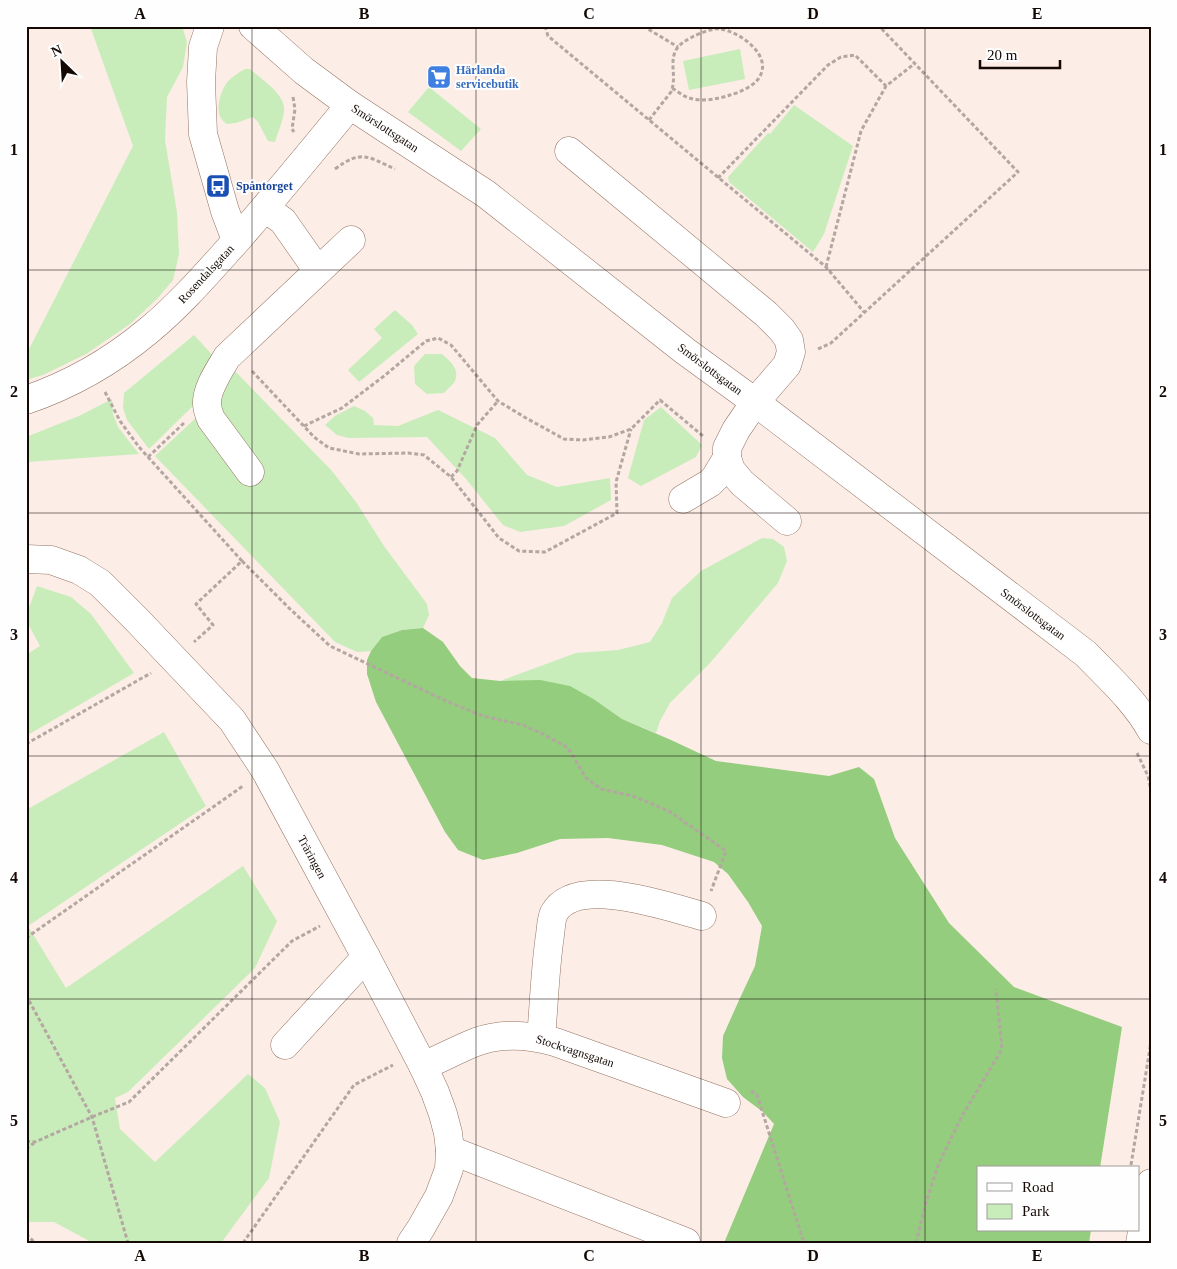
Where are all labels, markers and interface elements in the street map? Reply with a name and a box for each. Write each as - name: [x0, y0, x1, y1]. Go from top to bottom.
- text: A: [134, 5, 146, 22]
- text: B: [359, 5, 370, 22]
- text: C: [583, 5, 595, 22]
- text: D: [807, 5, 819, 22]
- text: E: [1032, 5, 1042, 22]
- north arrow: [38, 38, 88, 88]
- scale bar: [980, 38, 1060, 70]
- text: N: [49, 42, 64, 60]
- text: 20 m: [987, 47, 1018, 63]
- place label: Härlanda servicebutik: [456, 63, 519, 91]
- supermarket icon: Härlanda servicebutik: [426, 64, 452, 90]
- street label: Smörslottsgatan: [349, 101, 421, 155]
- text: 1: [10, 141, 18, 158]
- text: 1: [1159, 141, 1167, 158]
- bus stop icon: Spåntorget: [205, 173, 231, 199]
- place label: Spåntorget: [236, 179, 293, 193]
- street label: Rosendalsgatan: [175, 242, 237, 306]
- street label: Smörslottsgatan: [675, 340, 745, 398]
- text: 2: [10, 383, 18, 400]
- text: 2: [1159, 383, 1167, 400]
- street label: Smörslottsgatan: [998, 585, 1068, 643]
- text: 3: [10, 626, 18, 643]
- text: 3: [1159, 626, 1167, 643]
- street label: Träringen: [295, 833, 329, 881]
- text: 4: [10, 869, 18, 886]
- text: 4: [1159, 869, 1167, 886]
- street label: Stockvagnsgatan: [534, 1032, 616, 1070]
- text: 5: [10, 1112, 18, 1129]
- text: 5: [1159, 1112, 1167, 1129]
- legend: [977, 1166, 1140, 1232]
- text: Road: [1022, 1179, 1054, 1195]
- text: Park: [1022, 1203, 1050, 1219]
- text: A: [134, 1247, 146, 1264]
- text: B: [359, 1247, 370, 1264]
- text: C: [583, 1247, 595, 1264]
- text: D: [807, 1247, 819, 1264]
- text: E: [1032, 1247, 1042, 1264]

